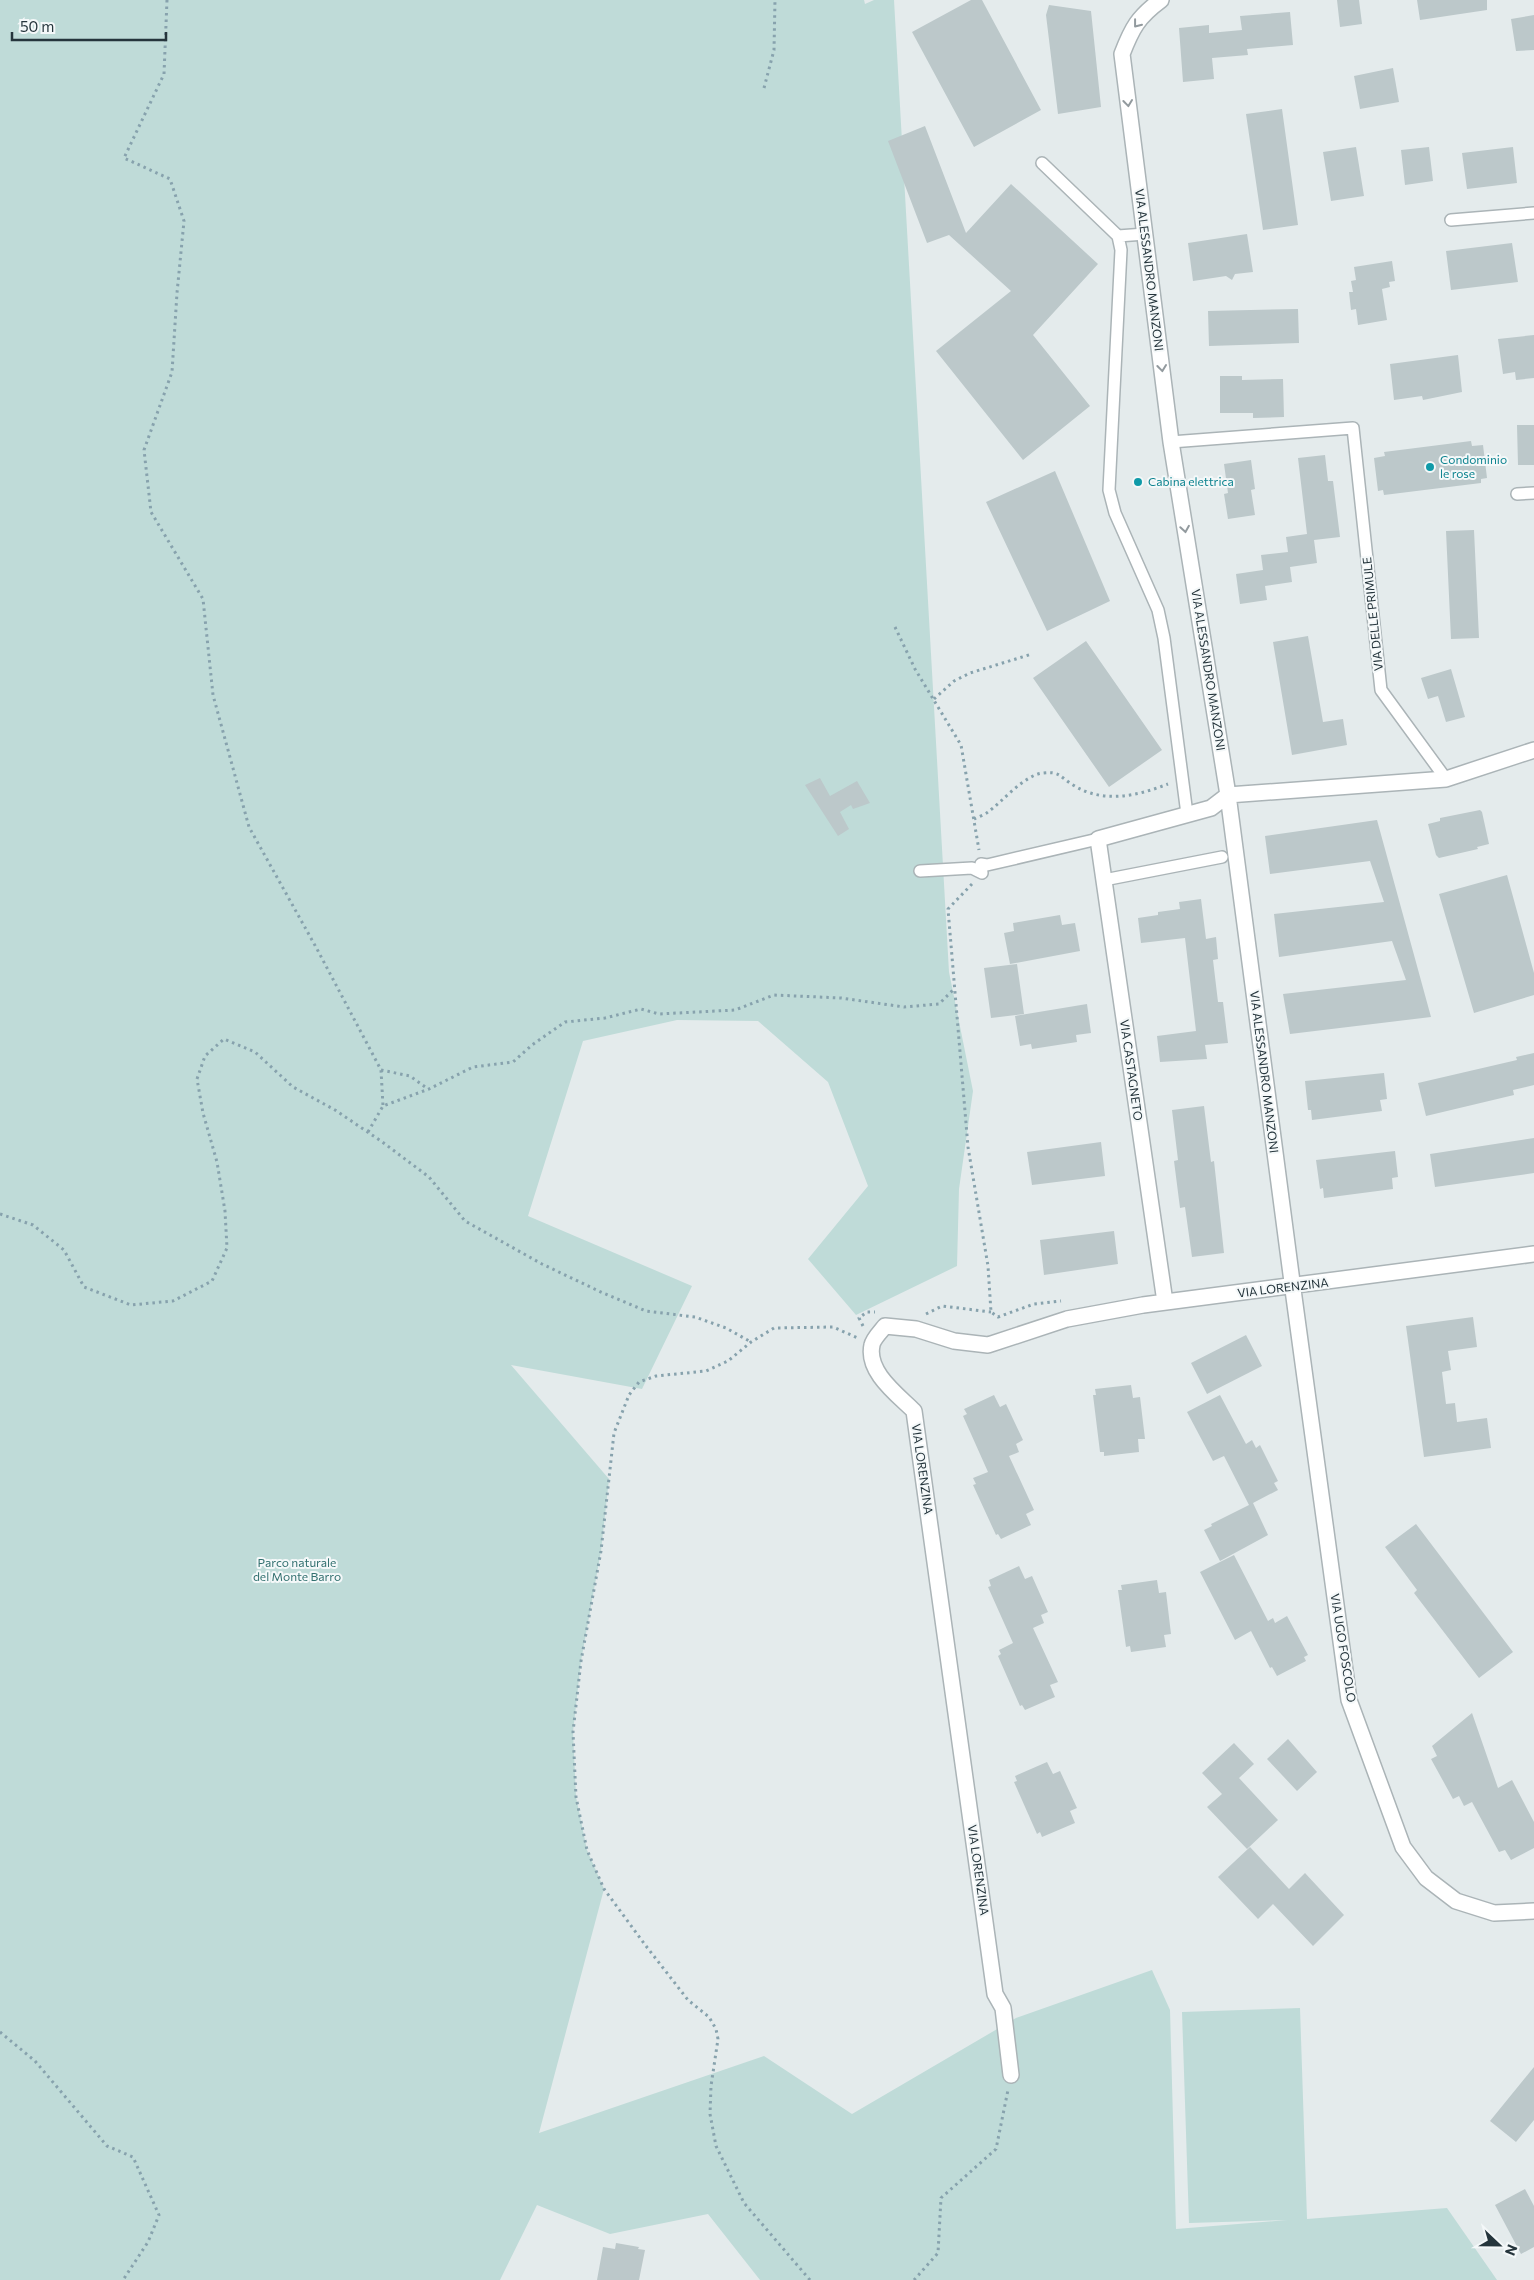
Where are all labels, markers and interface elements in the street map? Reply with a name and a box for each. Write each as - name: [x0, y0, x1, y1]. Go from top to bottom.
- scale bar: [12, 10, 166, 42]
- text: 50 m: [20, 17, 54, 35]
- one-way arrow: [1134, 18, 1142, 27]
- one-way arrow: [1122, 99, 1133, 107]
- street label: VIA ALESSANDRO MANZONI: [1133, 188, 1167, 352]
- one-way arrow: [1156, 364, 1166, 372]
- place label: Condominio le rose: [1440, 452, 1507, 480]
- marker: Condominio le rose: [1424, 461, 1436, 473]
- place label: Cabina elettrica: [1148, 474, 1234, 488]
- marker: Cabina elettrica: [1132, 476, 1144, 488]
- one-way arrow: [1179, 525, 1190, 533]
- street label: VIA DELLE PRIMULE: [1359, 557, 1385, 672]
- street label: VIA ALESSANDRO MANZONI: [1189, 588, 1229, 752]
- street label: VIA ALESSANDRO MANZONI: [1248, 990, 1282, 1154]
- street label: VIA CASTAGNETO: [1118, 1018, 1146, 1122]
- street label: VIA LORENZINA: [1237, 1274, 1329, 1300]
- street label: VIA LORENZINA: [910, 1423, 936, 1515]
- park label: Parco naturale del Monte Barro: [253, 1555, 341, 1583]
- street label: VIA UGO FOSCOLO: [1328, 1592, 1360, 1703]
- street label: VIA LORENZINA: [966, 1824, 992, 1916]
- north arrow: [1474, 2220, 1524, 2270]
- text: N: [1502, 2242, 1521, 2258]

